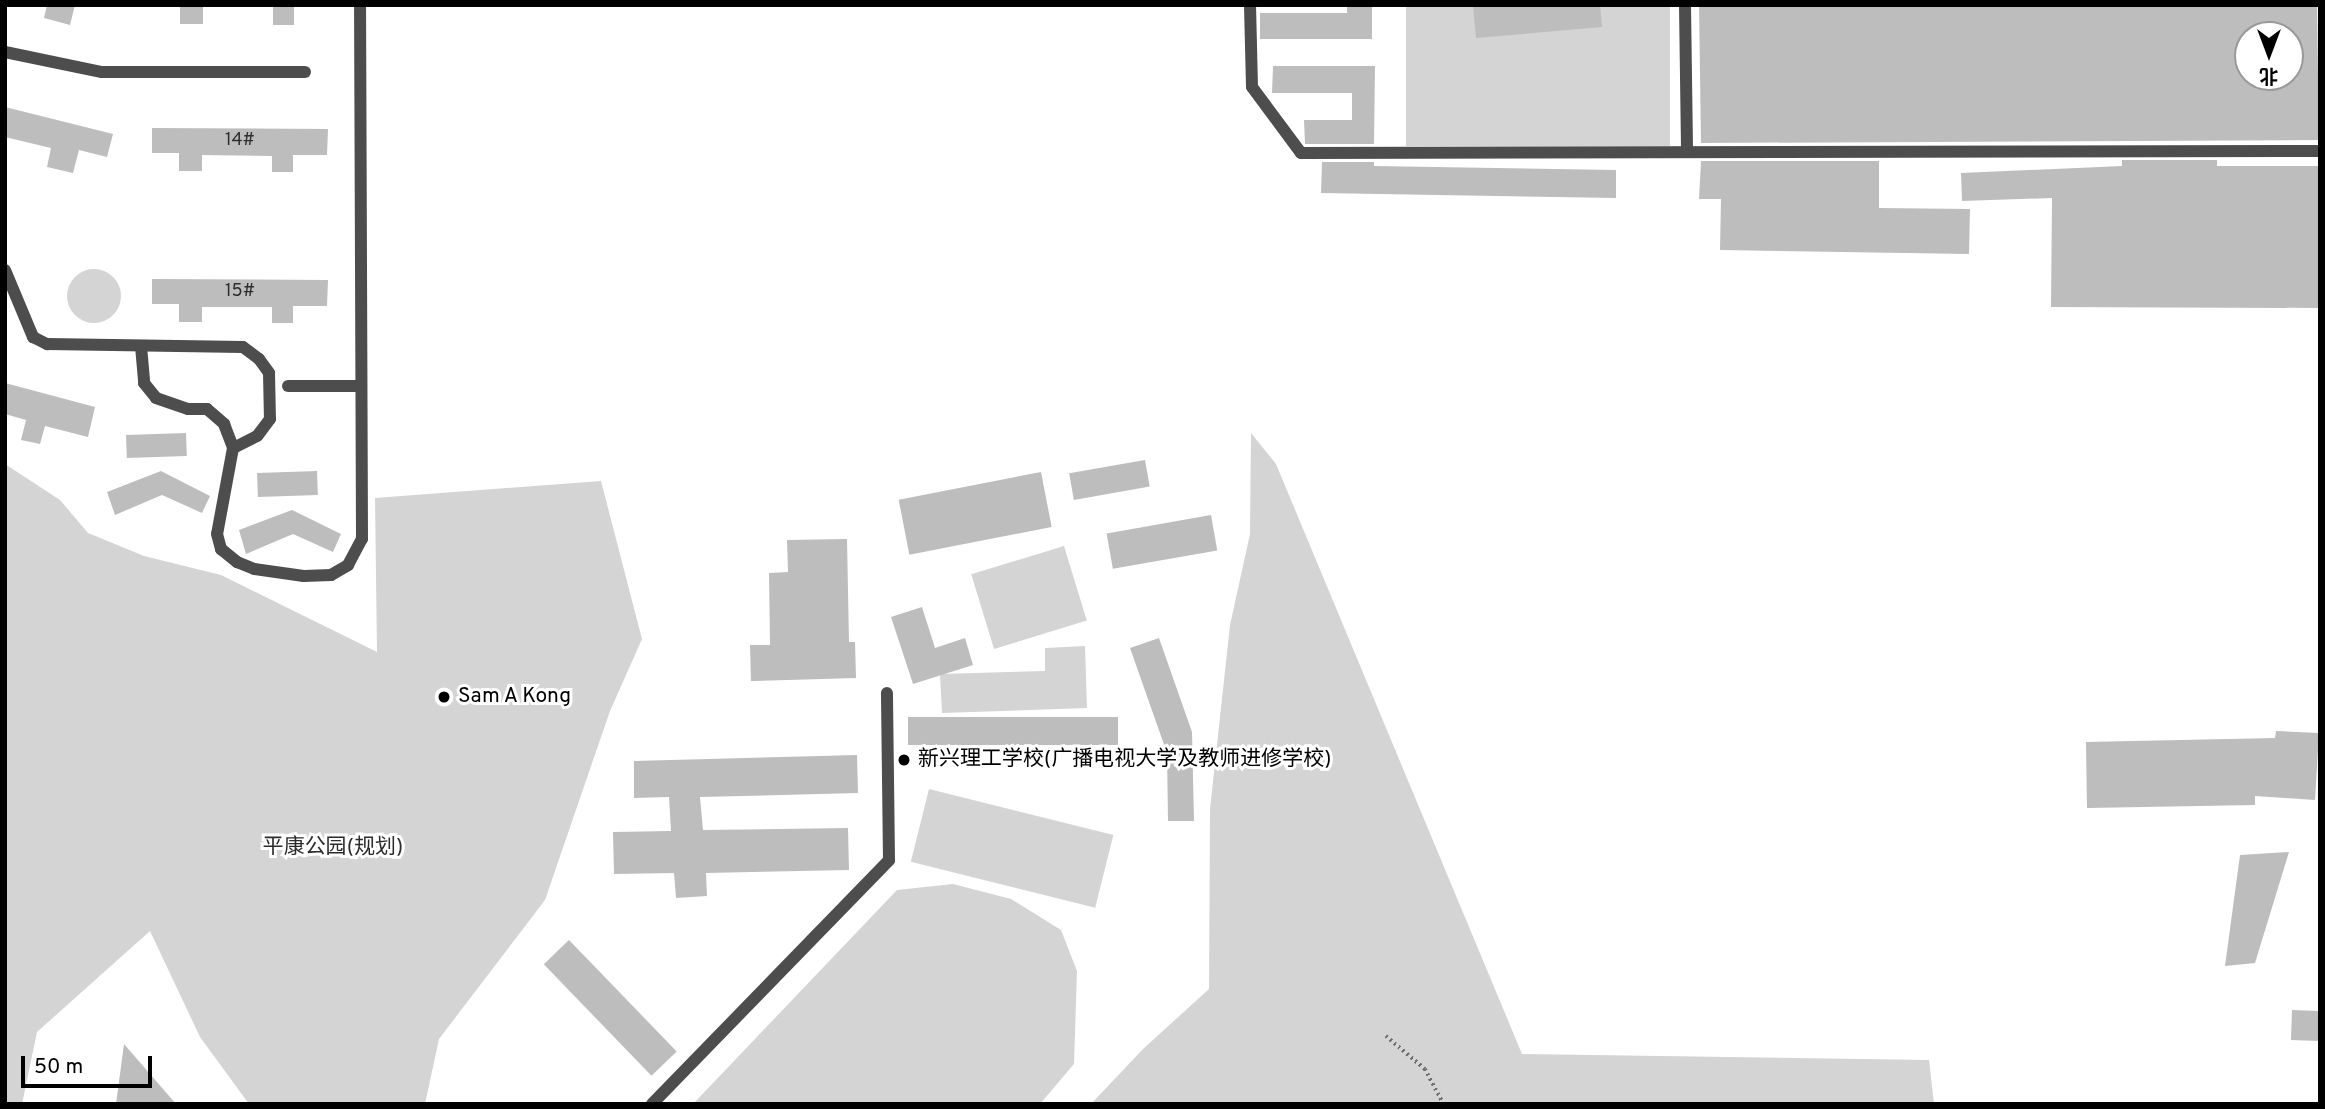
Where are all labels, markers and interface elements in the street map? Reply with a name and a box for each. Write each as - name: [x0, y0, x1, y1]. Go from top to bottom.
- north arrow: [2234, 21, 2304, 91]
- text: 北: [2260, 63, 2279, 87]
- house number: 14#: [225, 130, 255, 152]
- house number: 15#: [225, 281, 255, 303]
- place label: Sam A Kong: [458, 684, 573, 710]
- marker: Sam A Kong: [436, 689, 452, 705]
- place label: 新兴理工学校(广播电视大学及教师进修学校): [918, 747, 1331, 773]
- marker: 新兴理工学校(广播电视大学及教师进修学校): [896, 752, 912, 768]
- park label: 平康公园(规划): [263, 835, 403, 861]
- scale bar: [24, 1042, 156, 1086]
- text: 50 m: [34, 1054, 83, 1081]

